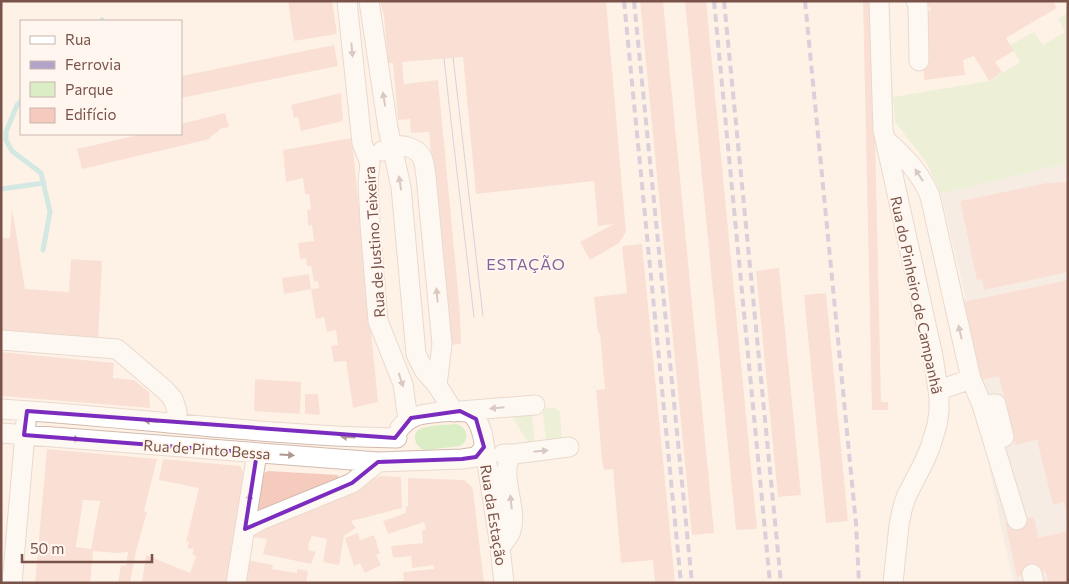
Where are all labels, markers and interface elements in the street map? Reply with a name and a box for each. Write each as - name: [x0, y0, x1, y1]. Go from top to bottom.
- legend: [20, 20, 182, 135]
- text: Rua: [65, 30, 91, 48]
- one-way arrow: [348, 42, 356, 58]
- text: Ferrovia: [65, 55, 121, 73]
- text: Parque: [65, 80, 113, 98]
- one-way arrow: [380, 90, 388, 106]
- text: Edifício: [65, 105, 116, 123]
- street label: Rua de Justino Teixeira: [360, 166, 388, 318]
- one-way arrow: [914, 169, 924, 182]
- one-way arrow: [396, 174, 404, 190]
- street label: Rua do Pinheiro de Campanhã: [887, 194, 947, 396]
- district label: ESTAÇÃO: [486, 254, 566, 273]
- one-way arrow: [433, 287, 441, 303]
- one-way arrow: [956, 324, 964, 339]
- one-way arrow: [397, 373, 405, 388]
- one-way arrow: [489, 404, 505, 412]
- one-way arrow: [143, 417, 159, 425]
- one-way arrow: [340, 432, 356, 440]
- one-way arrow: [65, 435, 81, 443]
- street label: Rua de Pinto Bessa: [143, 436, 271, 462]
- one-way arrow: [534, 447, 550, 455]
- one-way arrow: [279, 452, 295, 460]
- street label: Rua da Estação: [477, 463, 511, 567]
- one-way arrow: [245, 492, 253, 508]
- one-way arrow: [507, 494, 515, 510]
- scale bar: [22, 532, 152, 564]
- text: 50 m: [30, 539, 64, 557]

